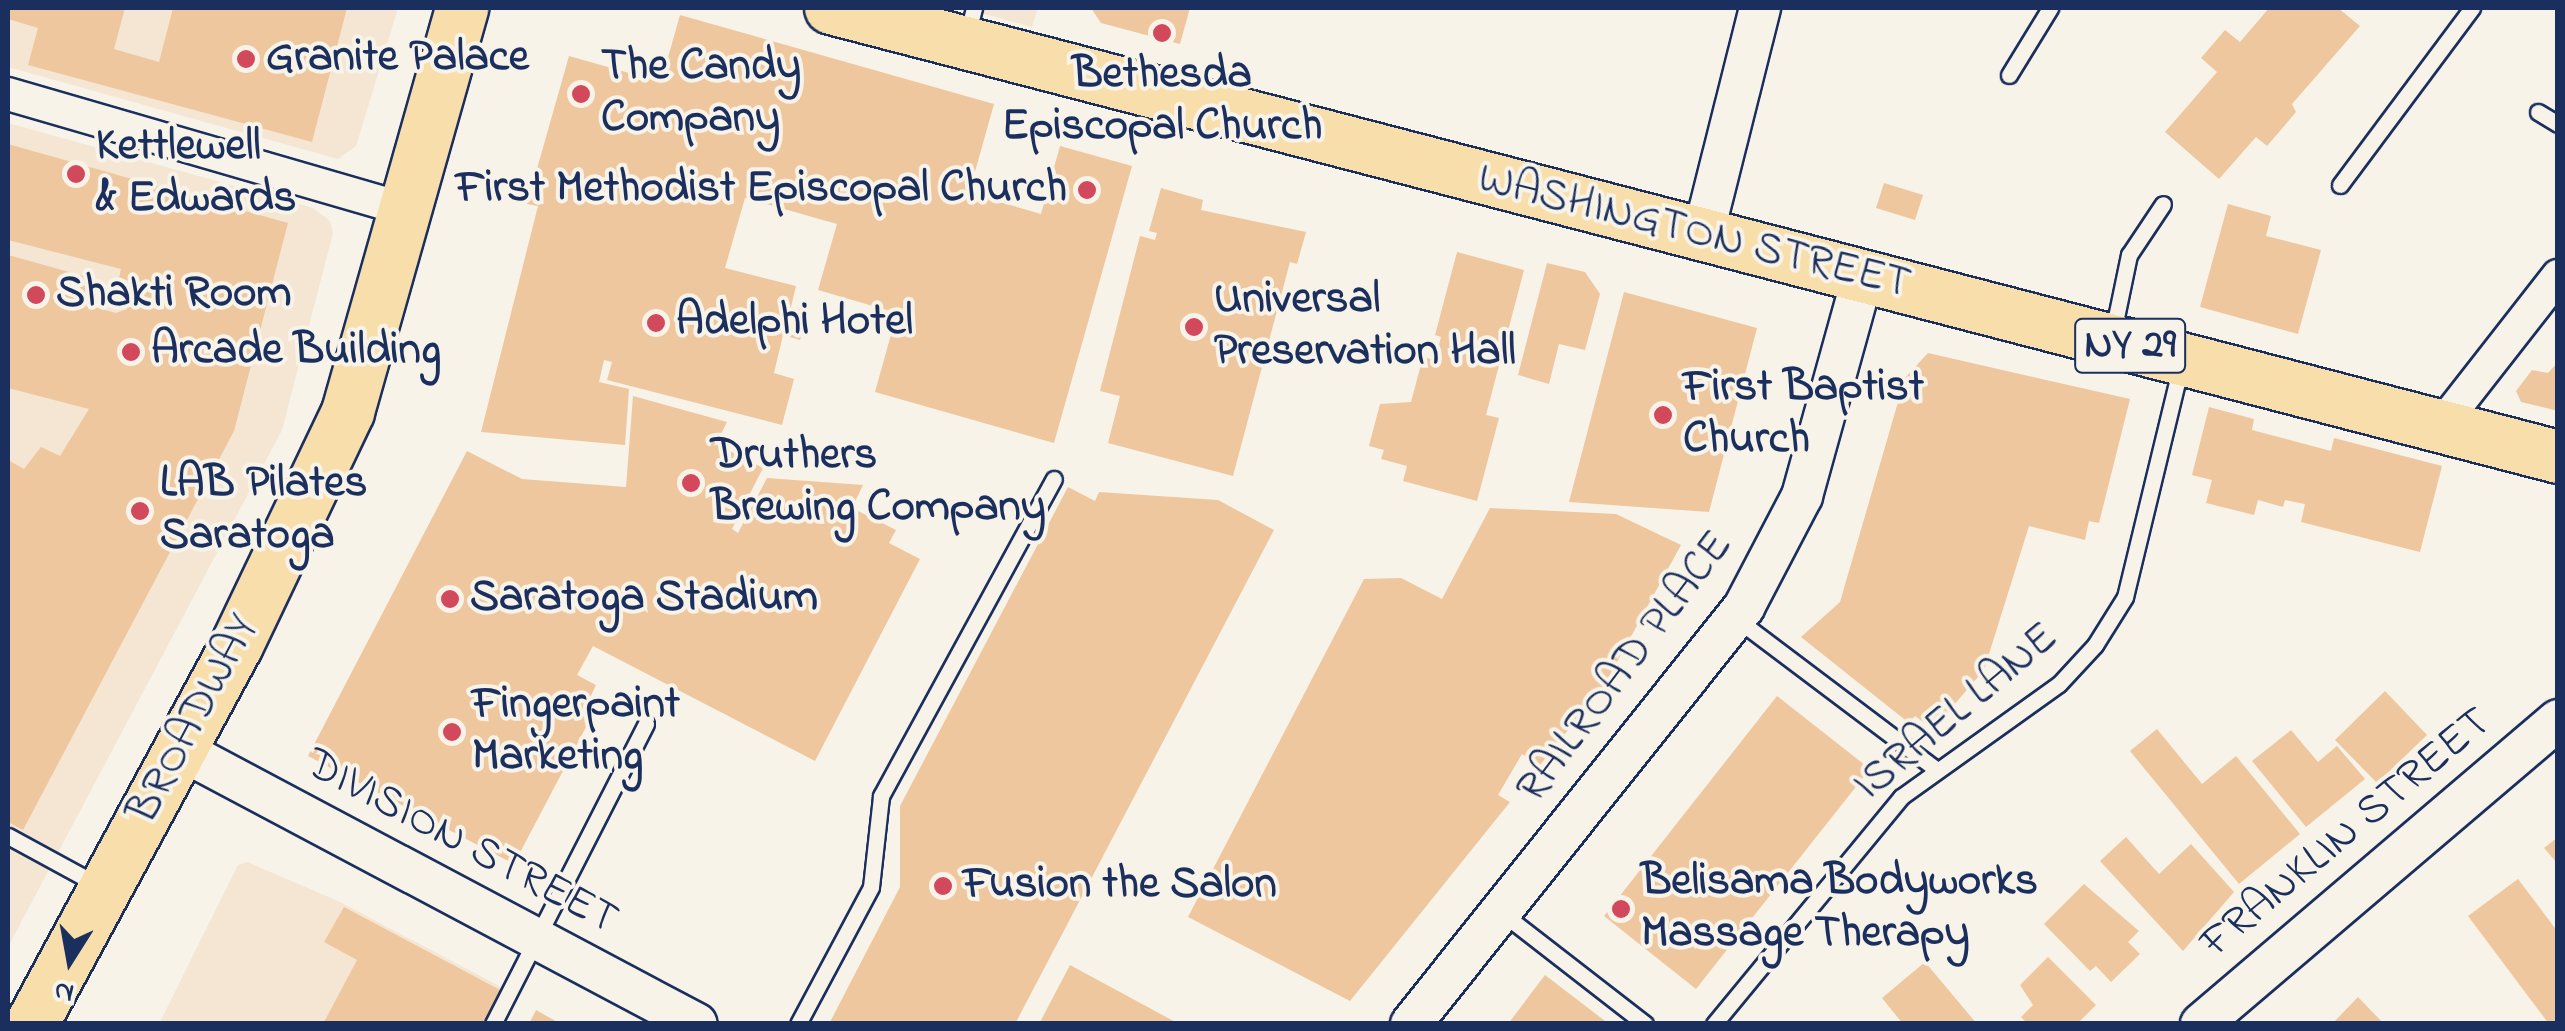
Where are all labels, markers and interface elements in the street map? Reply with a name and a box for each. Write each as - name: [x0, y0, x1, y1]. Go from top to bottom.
- marker: Bethesda Episcopal Church: [1151, 22, 1173, 44]
- place label: Granite Palace: [266, 32, 529, 86]
- place label: The Candy Company: [601, 41, 801, 147]
- marker: Granite Palace: [235, 48, 257, 70]
- place label: Bethesda Episcopal Church: [1002, 49, 1322, 155]
- marker: The Candy Company: [570, 83, 592, 105]
- place label: Kettlewell & Edwards: [96, 121, 296, 227]
- street label: WASHINGTON STREET: [1472, 153, 1916, 313]
- marker: Kettlewell & Edwards: [65, 163, 87, 185]
- place label: First Methodist Episcopal Church: [456, 163, 1067, 217]
- marker: First Methodist Episcopal Church: [1076, 179, 1098, 201]
- place label: Shakti Room: [56, 268, 291, 322]
- place label: Universal Preservation Hall: [1214, 274, 1516, 380]
- marker: Shakti Room: [25, 284, 47, 306]
- place label: Adelphi Hotel: [676, 296, 913, 350]
- road number: NY 29: [2072, 309, 2188, 383]
- marker: Adelphi Hotel: [645, 312, 667, 334]
- marker: Universal Preservation Hall: [1183, 316, 1205, 338]
- place label: Arcade Building: [151, 325, 441, 379]
- marker: Arcade Building: [120, 341, 142, 363]
- place label: First Baptist Church: [1683, 362, 1924, 468]
- marker: First Baptist Church: [1652, 404, 1674, 426]
- place label: Druthers Brewing Company: [711, 430, 1046, 536]
- place label: LAB Pilates Saratoga: [160, 458, 367, 564]
- marker: Druthers Brewing Company: [680, 472, 702, 494]
- marker: LAB Pilates Saratoga: [129, 500, 151, 522]
- street label: RAILROAD PLACE: [1506, 521, 1746, 815]
- place label: Saratoga Stadium: [470, 572, 818, 626]
- marker: Saratoga Stadium: [439, 588, 461, 610]
- street label: BROADWAY: [117, 606, 273, 834]
- street label: ISRAEL LANE: [1844, 612, 2070, 814]
- place label: Fingerpaint Marketing: [472, 679, 680, 785]
- street label: FRANKLIN STREET: [2191, 697, 2503, 971]
- marker: Fingerpaint Marketing: [441, 721, 463, 743]
- street label: DIVISION STREET: [296, 738, 626, 948]
- place label: Belisama Bodyworks Massage Therapy: [1641, 856, 2038, 962]
- place label: Fusion the Salon: [963, 859, 1277, 913]
- marker: Fusion the Salon: [932, 875, 954, 897]
- marker: Belisama Bodyworks Massage Therapy: [1610, 898, 1632, 920]
- north arrow: [20, 911, 120, 1011]
- text: N: [51, 969, 77, 1013]

